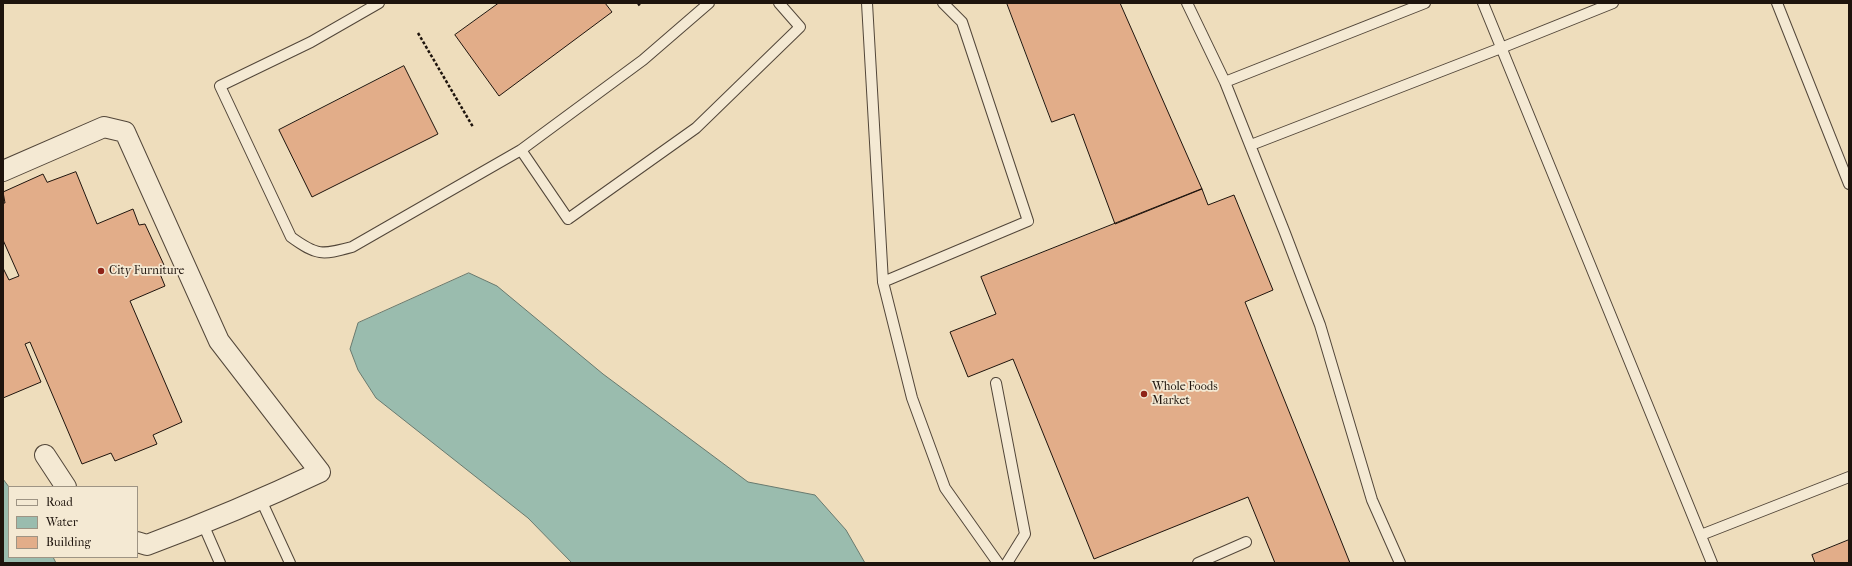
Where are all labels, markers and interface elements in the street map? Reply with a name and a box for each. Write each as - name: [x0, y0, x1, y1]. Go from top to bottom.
- place label: City Furniture: [109, 264, 185, 278]
- marker: City Furniture: [96, 266, 106, 276]
- place label: Whole Foods Market: [1152, 380, 1218, 408]
- marker: Whole Foods Market: [1139, 389, 1149, 399]
- legend: [8, 486, 138, 558]
- text: Road: [46, 495, 73, 509]
- text: Water: [46, 515, 78, 529]
- text: Building: [46, 535, 91, 549]

